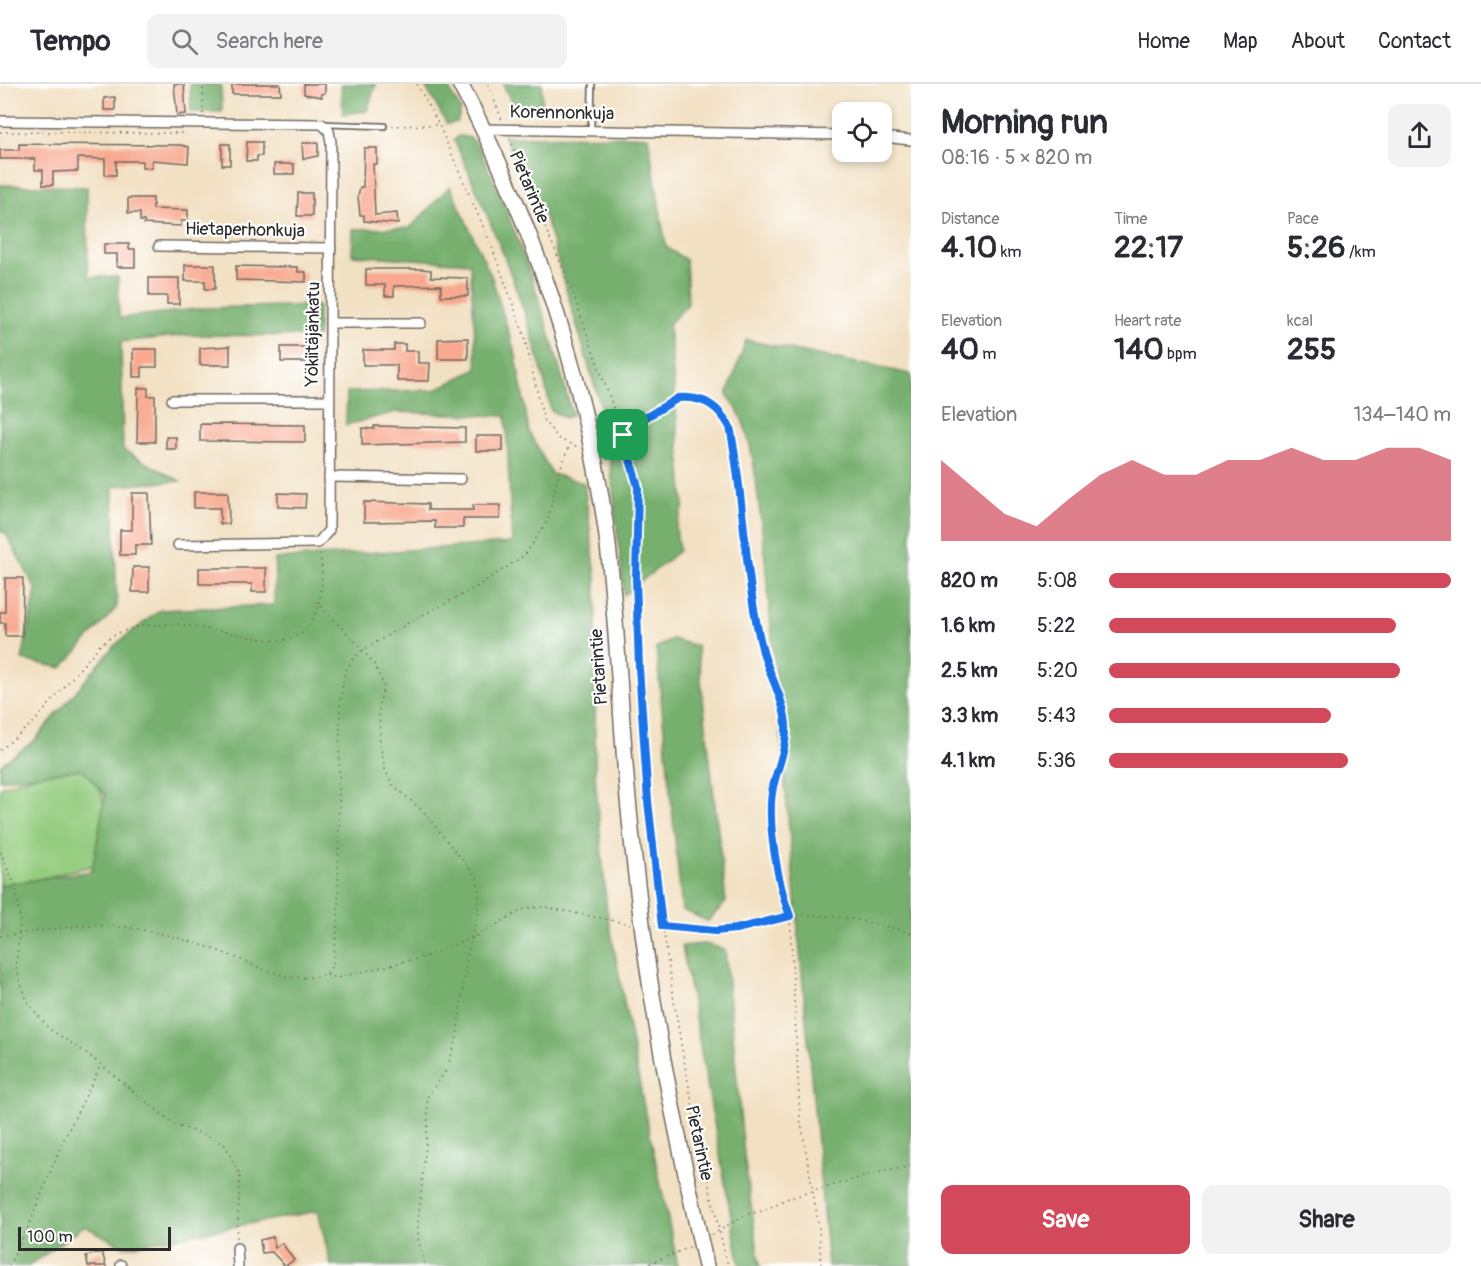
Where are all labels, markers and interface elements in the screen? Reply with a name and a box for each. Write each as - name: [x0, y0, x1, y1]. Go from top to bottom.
- search box: [147, 14, 567, 68]
- text: Tempo: [30, 24, 111, 59]
- icon: search: [168, 25, 201, 58]
- text: Search here: [216, 27, 323, 55]
- text: Home: [1137, 28, 1190, 55]
- text: Map: [1223, 28, 1258, 55]
- text: About: [1291, 28, 1345, 55]
- text: Contact: [1378, 28, 1451, 55]
- street label: Korennonkuja: [510, 101, 614, 125]
- map controls: [832, 102, 892, 162]
- button: locate: [832, 102, 892, 162]
- text: Morning run: [941, 102, 1108, 143]
- button: share: [1388, 104, 1451, 167]
- text: 08:16 · 5 × 820 m: [941, 145, 1092, 170]
- street label: Pietarintie: [503, 147, 555, 227]
- text: Distance: [941, 209, 1000, 229]
- text: Time: [1114, 209, 1147, 229]
- text: Pace: [1287, 209, 1319, 229]
- street label: Hietaperhonkuja: [185, 217, 305, 243]
- text: 4.10: [941, 229, 997, 266]
- text: 22:17: [1114, 229, 1183, 266]
- text: 5:26: [1287, 229, 1346, 266]
- text: km: [997, 242, 1022, 262]
- text: /km: [1346, 242, 1376, 262]
- street label: Yökiitäjänkatu: [301, 282, 325, 387]
- text: Elevation: [941, 311, 1002, 331]
- text: Heart rate: [1114, 311, 1181, 331]
- text: kcal: [1287, 311, 1313, 331]
- text: 40: [941, 331, 979, 368]
- text: 140: [1114, 331, 1164, 368]
- text: 255: [1287, 331, 1336, 368]
- text: m: [979, 344, 997, 364]
- text: bpm: [1164, 344, 1197, 364]
- text: Elevation: [941, 402, 1017, 427]
- text: 134–140 m: [1353, 402, 1451, 427]
- pin: [597, 409, 648, 460]
- icon: arrive: [606, 418, 639, 451]
- text: 820 m: [941, 568, 998, 593]
- text: 5:08: [1037, 568, 1077, 593]
- text: 1.6 km: [941, 613, 995, 638]
- text: 5:22: [1037, 613, 1076, 638]
- street label: Pietarintie: [585, 628, 613, 706]
- text: 2.5 km: [941, 658, 998, 683]
- text: 5:20: [1037, 658, 1078, 683]
- text: 3.3 km: [941, 703, 998, 728]
- text: 5:43: [1037, 703, 1076, 728]
- text: 4.1 km: [941, 748, 995, 773]
- text: 5:36: [1037, 748, 1076, 773]
- street label: Pietarintie: [680, 1103, 718, 1183]
- button: Save: [941, 1185, 1190, 1254]
- button: Share: [1202, 1185, 1451, 1254]
- scale bar: [18, 1224, 171, 1252]
- text: 100 m: [27, 1227, 73, 1247]

